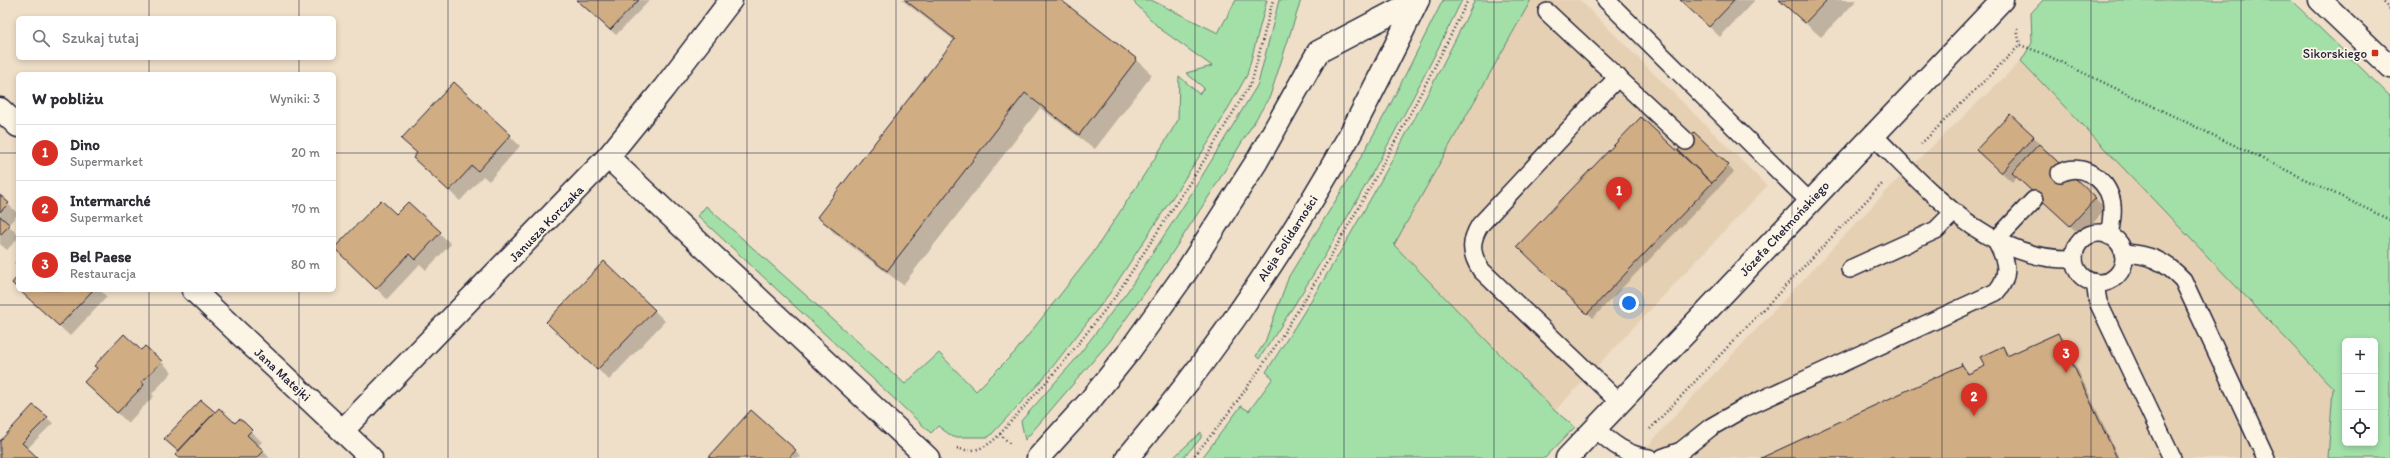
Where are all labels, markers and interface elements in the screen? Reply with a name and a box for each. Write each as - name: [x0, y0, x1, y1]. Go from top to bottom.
- search box: [16, 16, 336, 60]
- icon: search: [30, 27, 52, 49]
- text: Szukaj tutaj: [62, 29, 139, 47]
- place label: Sikorskiego: [2303, 46, 2367, 61]
- marker: Sikorskiego: [2370, 48, 2380, 58]
- text: W pobliżu: [32, 88, 103, 108]
- text: Wyniki: 3: [269, 91, 320, 106]
- text: Dino: [70, 136, 100, 154]
- text: 1: [42, 145, 48, 160]
- text: 20 m: [291, 145, 320, 160]
- text: Supermarket: [70, 154, 143, 169]
- pin: 1: [1606, 177, 1632, 210]
- street label: Józefa Chełmońskiego: [1736, 177, 1833, 279]
- street label: Janusza Korczaka: [506, 182, 587, 265]
- text: Intermarché: [70, 192, 151, 210]
- street label: Aleja Solidarności: [1254, 193, 1321, 284]
- text: 2: [42, 201, 48, 216]
- text: 70 m: [292, 201, 320, 216]
- text: Supermarket: [70, 210, 143, 225]
- text: Bel Paese: [70, 248, 131, 266]
- text: 3: [41, 257, 49, 272]
- text: 80 m: [291, 257, 320, 272]
- text: Restauracja: [70, 266, 136, 281]
- your location: [1619, 293, 1639, 313]
- map controls: [2342, 338, 2378, 446]
- button: +: [2342, 338, 2378, 374]
- pin: 3: [2053, 340, 2079, 373]
- street label: Jana Matejki: [252, 345, 314, 404]
- button: −: [2342, 374, 2378, 410]
- pin: 2: [1961, 383, 1987, 416]
- button: locate: [2342, 410, 2378, 446]

